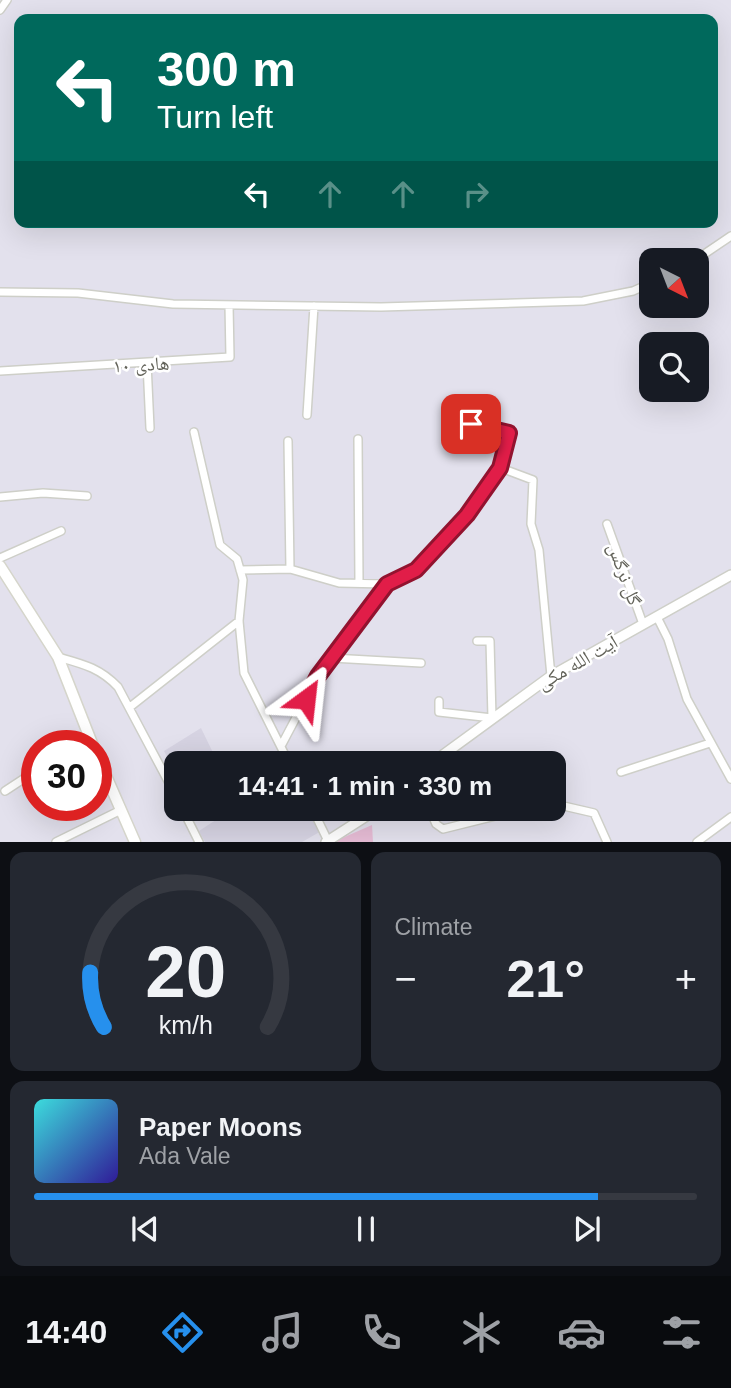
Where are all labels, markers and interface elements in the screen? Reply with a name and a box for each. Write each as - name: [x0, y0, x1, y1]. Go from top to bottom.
- icon: left: [42, 42, 133, 133]
- text: 300 m: [157, 42, 296, 96]
- text: Turn left: [157, 99, 273, 135]
- icon: left: [238, 175, 276, 213]
- icon: ahead: [311, 175, 349, 213]
- icon: ahead: [384, 175, 422, 213]
- icon: right: [457, 175, 495, 213]
- north arrow: [639, 248, 709, 318]
- map controls: [639, 248, 709, 402]
- button: search: [639, 332, 709, 402]
- street label: هادی ۱۰: [112, 353, 170, 377]
- pin: [441, 394, 501, 454]
- icon: arrive: [452, 405, 490, 443]
- street label: گل نرگس: [603, 540, 645, 609]
- street label: آیت الله مکی: [533, 630, 623, 695]
- position arrow: [269, 662, 343, 736]
- speed limit sign: 30: [21, 730, 112, 821]
- text: 14:41 · 1 min · 330 m: [238, 771, 492, 801]
- text: Climate: [395, 914, 472, 940]
- text: 20: [145, 932, 226, 1013]
- text: 21°: [506, 950, 585, 1008]
- text: −: [395, 958, 417, 1000]
- text: +: [675, 958, 697, 1000]
- text: km/h: [158, 1011, 212, 1039]
- text: Paper Moons: [139, 1112, 302, 1142]
- text: Ada Vale: [139, 1143, 231, 1169]
- icon: previous: [126, 1210, 164, 1248]
- icon: pause: [347, 1210, 385, 1248]
- icon: next: [568, 1210, 606, 1248]
- icon: directions: [158, 1308, 207, 1357]
- icon: music: [258, 1308, 307, 1357]
- icon: phone: [357, 1308, 406, 1357]
- icon: climate: [457, 1308, 506, 1357]
- icon: car: [557, 1308, 606, 1357]
- icon: filters: [657, 1308, 706, 1357]
- text: 14:40: [25, 1314, 107, 1350]

